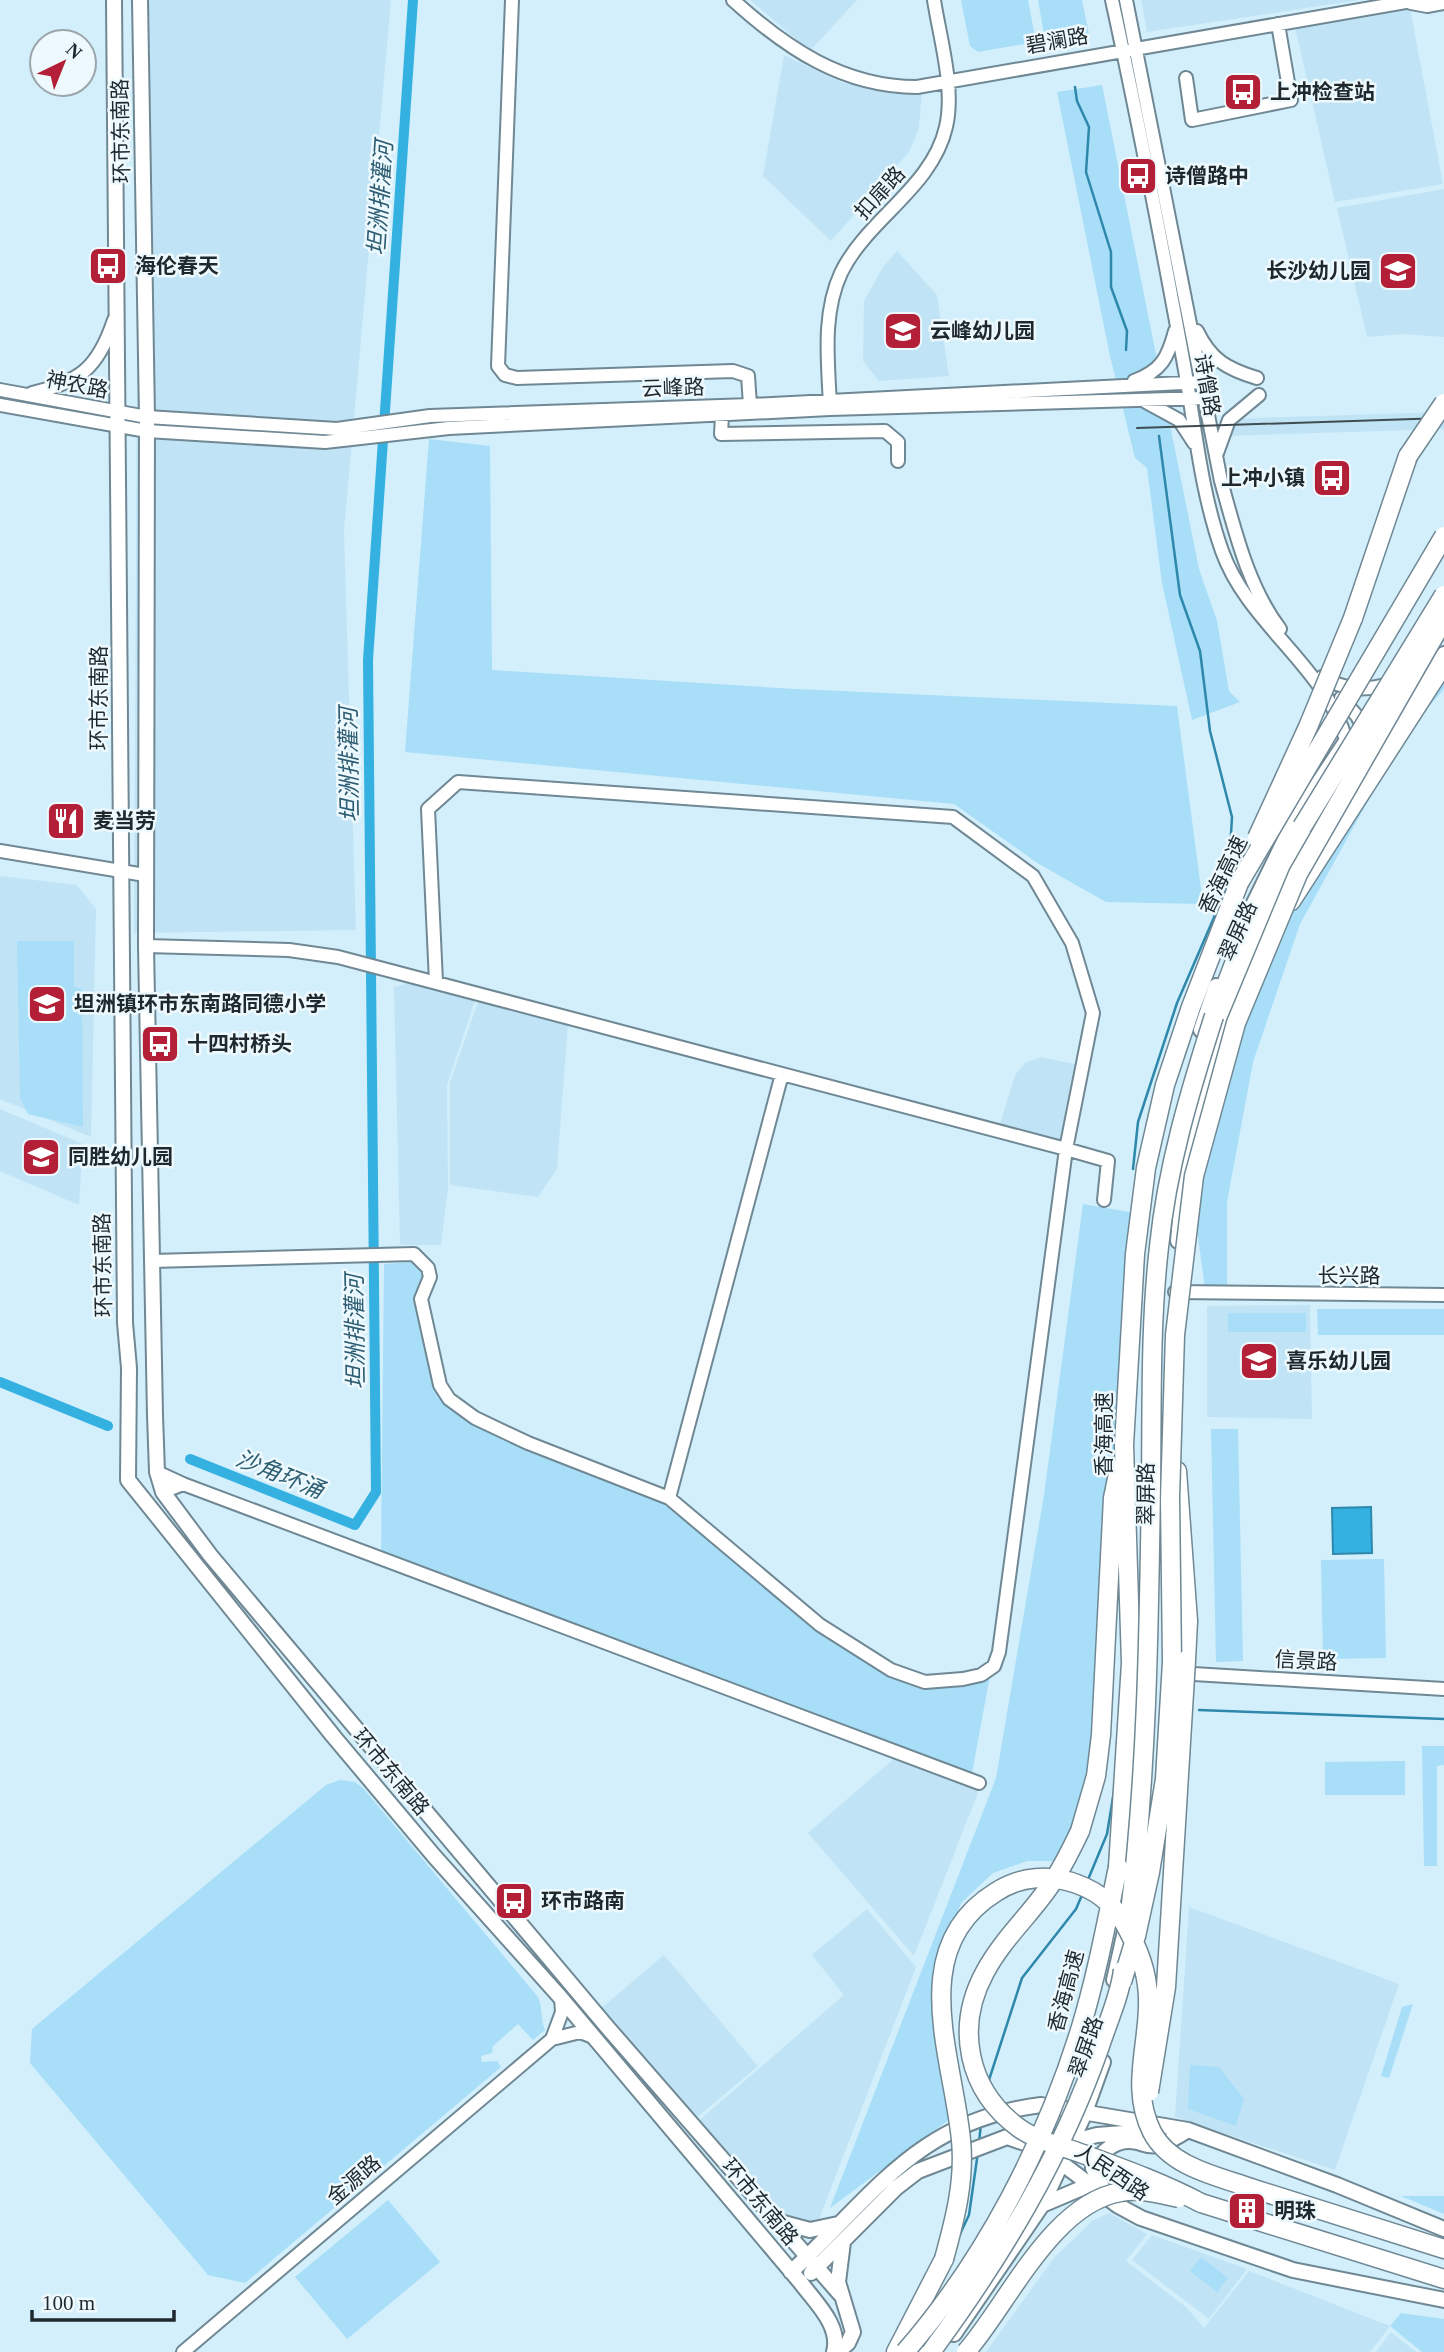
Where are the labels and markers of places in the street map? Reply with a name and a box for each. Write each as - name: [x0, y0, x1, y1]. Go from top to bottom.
- bus stop icon: 上冲检查站: [1222, 71, 1264, 113]
- place label: 上冲检查站: [1270, 80, 1375, 104]
- bus stop icon: 诗僧路中: [1117, 155, 1159, 197]
- place label: 诗僧路中: [1165, 164, 1249, 188]
- bus stop icon: 海伦春天: [87, 245, 129, 287]
- school or university icon: 长沙幼儿园: [1377, 250, 1419, 292]
- place label: 海伦春天: [135, 254, 219, 278]
- place label: 长沙幼儿园: [1266, 259, 1371, 283]
- school or university icon: 云峰幼儿园: [882, 310, 924, 352]
- place label: 云峰幼儿园: [930, 319, 1035, 343]
- bus stop icon: 上冲小镇: [1311, 457, 1353, 499]
- place label: 上冲小镇: [1221, 466, 1305, 490]
- restaurant icon: 麦当劳: [45, 800, 87, 842]
- place label: 麦当劳: [93, 809, 156, 833]
- school or university icon: 坦洲镇环市东南路同德小学: [26, 983, 68, 1025]
- place label: 坦洲镇环市东南路同德小学: [74, 992, 326, 1016]
- bus stop icon: 十四村桥头: [139, 1023, 181, 1065]
- place label: 十四村桥头: [187, 1032, 292, 1056]
- school or university icon: 同胜幼儿园: [20, 1136, 62, 1178]
- place label: 同胜幼儿园: [68, 1145, 173, 1169]
- school or university icon: 喜乐幼儿园: [1238, 1340, 1280, 1382]
- place label: 喜乐幼儿园: [1286, 1349, 1391, 1373]
- bus stop icon: 环市路南: [493, 1880, 535, 1922]
- place label: 环市路南: [541, 1889, 625, 1913]
- building icon: 明珠: [1226, 2190, 1268, 2232]
- place label: 明珠: [1274, 2199, 1316, 2223]

